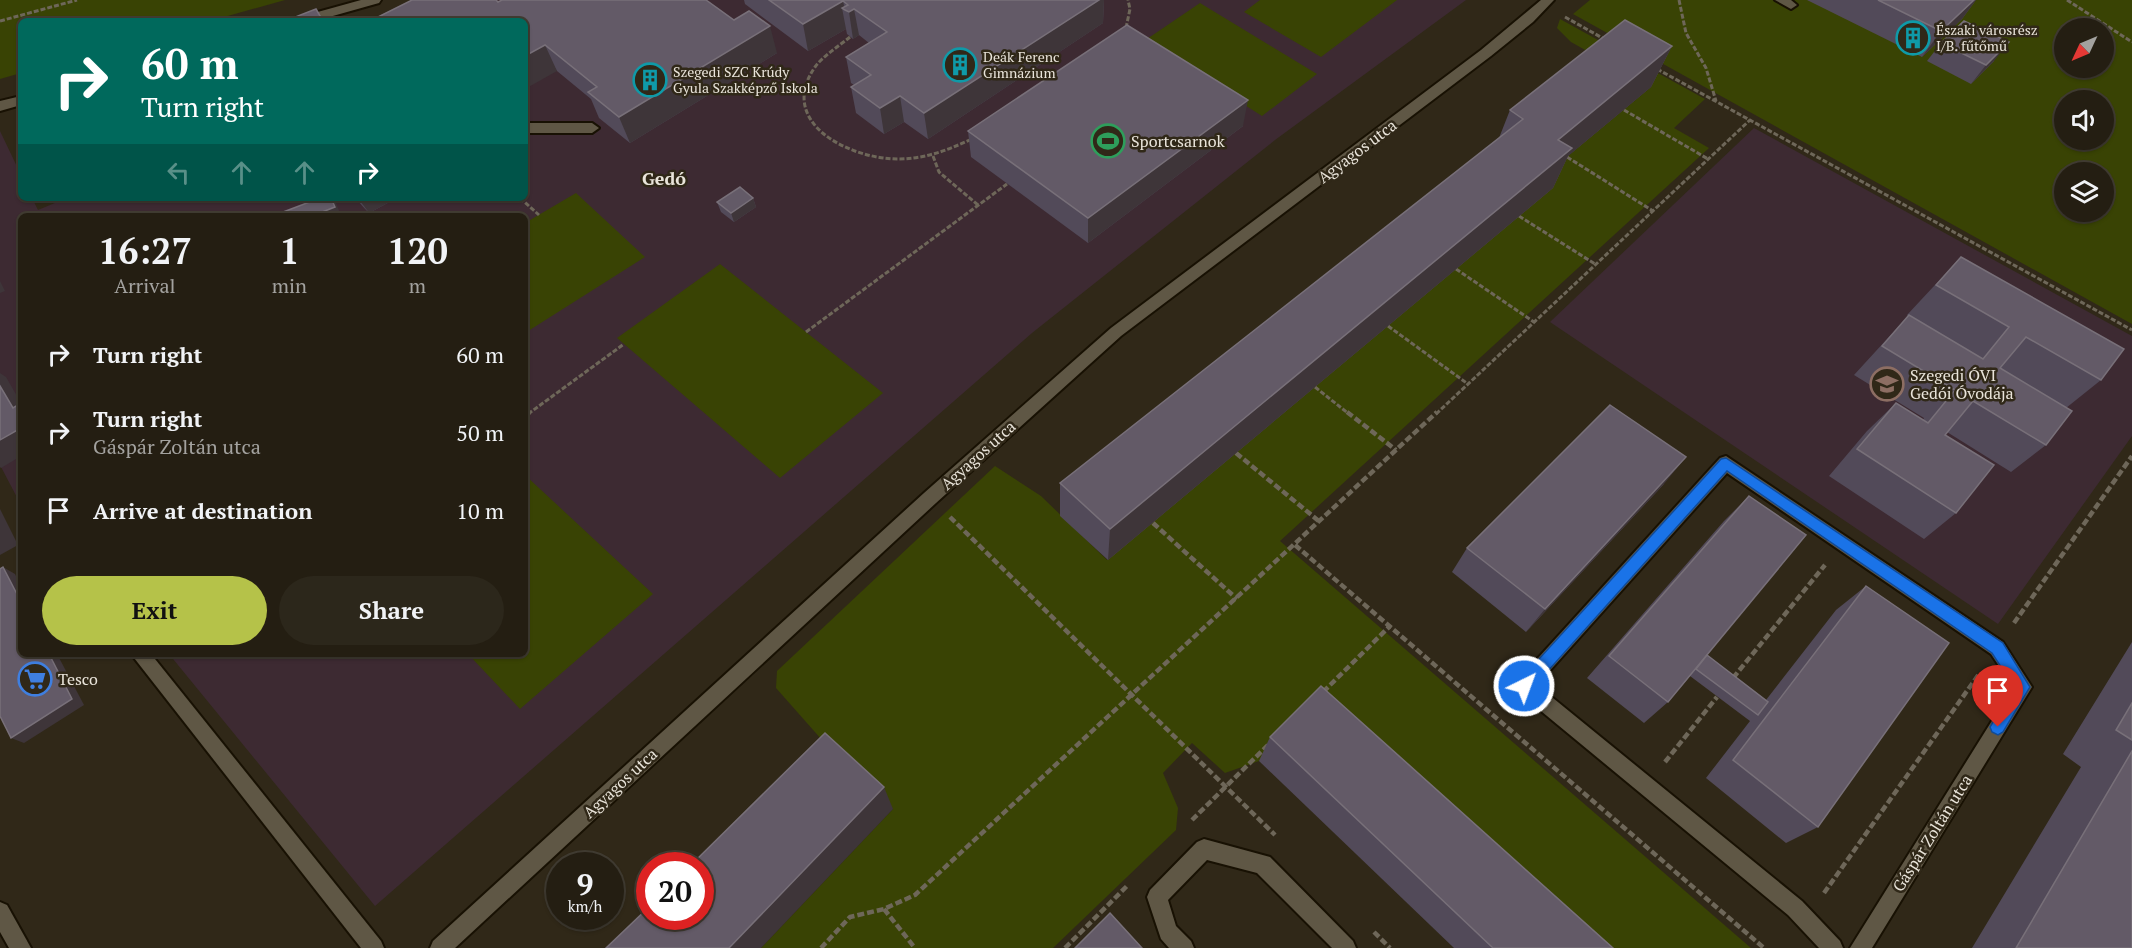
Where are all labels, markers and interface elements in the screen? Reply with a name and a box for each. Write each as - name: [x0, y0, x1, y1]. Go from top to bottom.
- north arrow: [2054, 18, 2114, 78]
- map controls: [2054, 18, 2114, 222]
- building icon: Északi városrész I/B. fűtőmű: [1895, 20, 1931, 56]
- place label: Északi városrész I/B. fűtőmű: [1936, 20, 2038, 55]
- text: 60 m: [141, 35, 239, 91]
- icon: right: [42, 42, 120, 120]
- building icon: Deák Ferenc Gimnázium: [942, 47, 978, 83]
- place label: Deák Ferenc Gimnázium: [983, 47, 1060, 82]
- building icon: Szegedi SZC Krúdy Gyula Szakképző Iskola: [632, 62, 668, 98]
- place label: Szegedi SZC Krúdy Gyula Szakképző Iskola: [673, 62, 818, 97]
- text: Turn right: [141, 89, 264, 125]
- button: sound: [2054, 90, 2114, 150]
- street label: Agyagos utca: [1313, 114, 1401, 188]
- sports icon: Sportcsarnok: [1090, 123, 1126, 159]
- place label: Sportcsarnok: [1131, 130, 1226, 152]
- icon: left: [162, 156, 195, 189]
- icon: ahead: [225, 156, 258, 189]
- icon: ahead: [288, 156, 321, 189]
- icon: right: [351, 156, 384, 189]
- button: layers: [2054, 162, 2114, 222]
- district label: Gedó: [642, 166, 686, 190]
- text: 16:27: [98, 227, 192, 274]
- text: 1: [279, 227, 300, 274]
- text: 120: [387, 227, 448, 274]
- text: Arrival: [114, 272, 176, 299]
- text: min: [272, 272, 307, 299]
- text: m: [409, 272, 426, 299]
- icon: right: [42, 338, 75, 371]
- text: Turn right: [93, 340, 202, 369]
- text: 60 m: [456, 340, 504, 369]
- place label: Szegedi ÓVI Gedói Óvodája: [1910, 364, 2014, 404]
- school or university icon: Szegedi ÓVI Gedói Óvodája: [1869, 366, 1905, 402]
- text: Turn right: [93, 404, 202, 433]
- street label: Agyagos utca: [936, 415, 1020, 495]
- icon: right: [42, 416, 75, 449]
- text: 50 m: [456, 418, 504, 447]
- text: Gáspár Zoltán utca: [93, 433, 261, 460]
- icon: arrive: [42, 494, 75, 527]
- text: Arrive at destination: [93, 496, 312, 525]
- text: 10 m: [456, 496, 504, 525]
- button: Exit: [42, 576, 267, 645]
- button: Share: [279, 576, 504, 645]
- position arrow: [1492, 654, 1556, 718]
- supermarket icon: Tesco: [17, 661, 53, 697]
- pin: [1972, 665, 2023, 727]
- place label: Tesco: [58, 668, 98, 690]
- icon: arrive: [1981, 674, 2014, 707]
- street label: Agyagos utca: [578, 743, 662, 823]
- street label: Gáspár Zoltán utca: [1887, 770, 1977, 896]
- speed limit sign: 20: [636, 852, 714, 930]
- text: 9: [577, 864, 593, 904]
- text: km/h: [568, 896, 602, 916]

